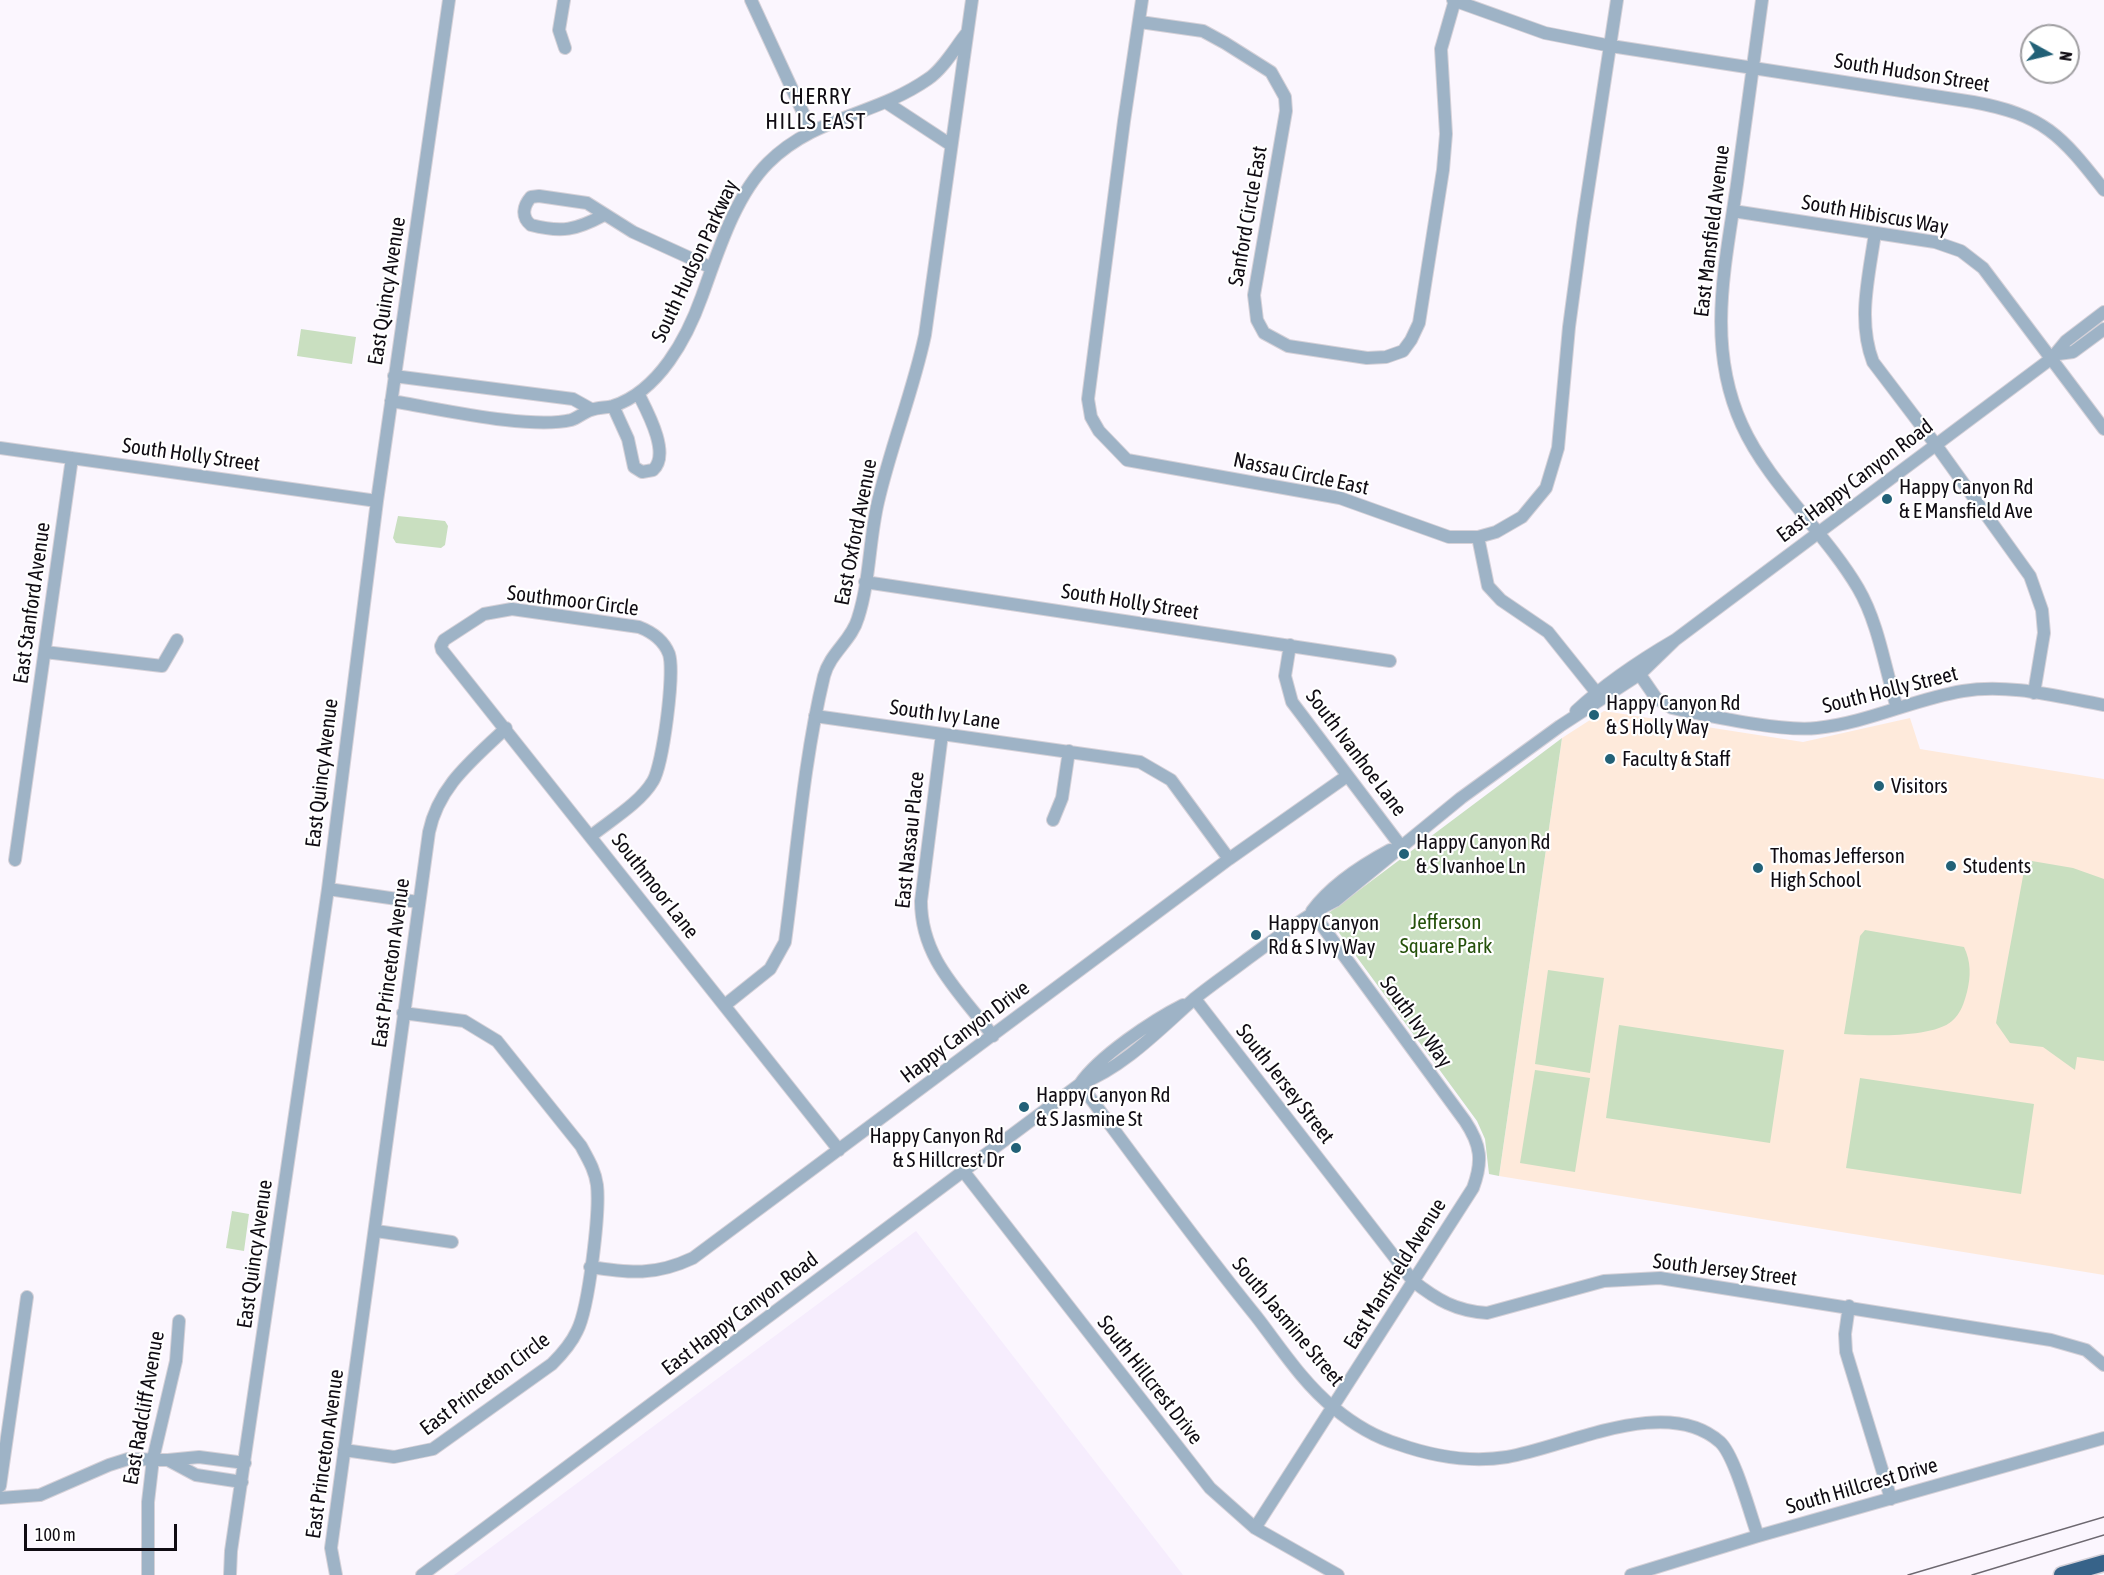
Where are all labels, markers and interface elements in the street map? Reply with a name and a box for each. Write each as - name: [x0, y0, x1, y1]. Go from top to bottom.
- north arrow: [2020, 24, 2080, 84]
- street label: South Hudson Street: [1833, 48, 1991, 98]
- text: N: [2056, 50, 2075, 62]
- district label: CHERRY HILLS EAST: [765, 84, 867, 136]
- street label: Sanford Circle East: [1223, 144, 1273, 288]
- street label: East Mansfield Avenue: [1689, 144, 1735, 318]
- street label: South Hudson Parkway: [646, 176, 744, 346]
- street label: South Hibiscus Way: [1800, 190, 1950, 240]
- street label: East Quincy Avenue: [363, 215, 411, 367]
- street label: East Happy Canyon Road: [1772, 414, 1938, 548]
- street label: South Holly Street: [121, 433, 261, 477]
- street label: Nassau Circle East: [1231, 447, 1371, 501]
- street label: East Oxford Avenue: [829, 457, 883, 607]
- place label: Happy Canyon Rd & E Mansfield Ave: [1899, 474, 2033, 524]
- marker: Happy Canyon Rd & E Mansfield Ave: [1880, 492, 1894, 506]
- street label: East Stanford Avenue: [8, 521, 56, 685]
- street label: South Holly Street: [1060, 579, 1200, 625]
- street label: Southmoor Circle: [506, 580, 640, 622]
- street label: South Holly Street: [1820, 661, 1960, 719]
- street label: South Ivanhoe Lane: [1300, 685, 1412, 821]
- place label: Happy Canyon Rd & S Holly Way: [1606, 690, 1740, 740]
- street label: South Ivy Lane: [888, 695, 1002, 735]
- street label: East Quincy Avenue: [300, 697, 344, 849]
- marker: Happy Canyon Rd & S Holly Way: [1587, 708, 1601, 722]
- place label: Faculty & Staff: [1622, 746, 1731, 772]
- marker: Faculty & Staff: [1603, 752, 1617, 766]
- street label: East Nassau Place: [890, 770, 930, 910]
- place label: Visitors: [1891, 773, 1948, 799]
- marker: Visitors: [1872, 779, 1886, 793]
- street label: Southmoor Lane: [606, 828, 704, 944]
- place label: Happy Canyon Rd & S Ivanhoe Ln: [1416, 829, 1550, 879]
- place label: Thomas Jefferson High School: [1770, 843, 1905, 893]
- marker: Happy Canyon Rd & S Ivanhoe Ln: [1397, 847, 1411, 861]
- place label: Students: [1963, 853, 2031, 879]
- marker: Students: [1944, 859, 1958, 873]
- marker: Thomas Jefferson High School: [1751, 861, 1765, 875]
- street label: East Princeton Avenue: [367, 877, 415, 1049]
- park label: Jefferson Square Park: [1400, 909, 1492, 959]
- place label: Happy Canyon Rd & S Ivy Way: [1268, 910, 1379, 960]
- marker: Happy Canyon Rd & S Ivy Way: [1249, 928, 1263, 942]
- street label: South Ivy Way: [1375, 972, 1457, 1072]
- street label: Happy Canyon Drive: [896, 975, 1034, 1089]
- street label: South Jersey Street: [1231, 1019, 1339, 1149]
- place label: Happy Canyon Rd & S Jasmine St: [1036, 1082, 1170, 1132]
- marker: Happy Canyon Rd & S Jasmine St: [1017, 1100, 1031, 1114]
- place label: Happy Canyon Rd & S Hillcrest Dr: [870, 1123, 1004, 1173]
- marker: Happy Canyon Rd & S Hillcrest Dr: [1009, 1141, 1023, 1155]
- street label: East Quincy Avenue: [232, 1178, 278, 1330]
- street label: East Mansfield Avenue: [1338, 1194, 1452, 1354]
- street label: East Happy Canyon Road: [657, 1247, 823, 1381]
- street label: South Jersey Street: [1652, 1249, 1798, 1291]
- street label: South Jasmine Street: [1227, 1252, 1349, 1392]
- street label: South Hillcrest Drive: [1092, 1311, 1208, 1449]
- street label: East Princeton Circle: [415, 1327, 555, 1441]
- street label: East Radcliff Avenue: [118, 1329, 170, 1487]
- street label: East Princeton Avenue: [301, 1368, 349, 1540]
- street label: South Hillcrest Drive: [1783, 1452, 1941, 1520]
- scale bar: [27, 1512, 180, 1550]
- text: 100 m: [35, 1524, 76, 1545]

